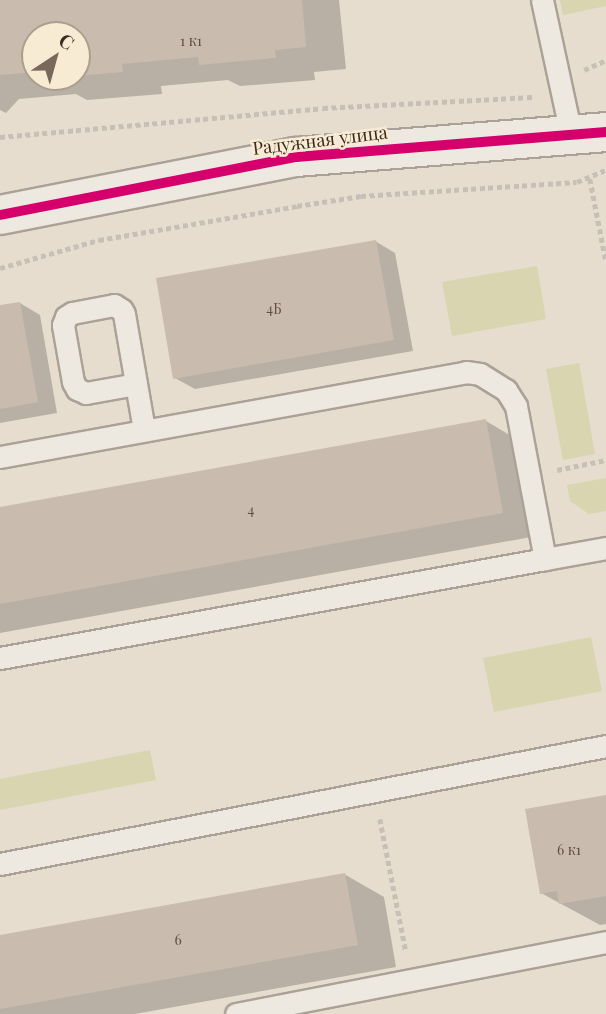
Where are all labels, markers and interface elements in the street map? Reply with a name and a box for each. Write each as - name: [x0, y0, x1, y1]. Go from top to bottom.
- north arrow: [21, 21, 91, 91]
- text: С: [54, 26, 80, 55]
- house number: 1 к1: [180, 33, 202, 49]
- street label: Радужная улица: [251, 121, 389, 159]
- house number: 4Б: [266, 301, 282, 317]
- house number: 4: [248, 502, 254, 518]
- house number: 6 к1: [557, 842, 581, 858]
- house number: 6: [174, 932, 182, 948]

